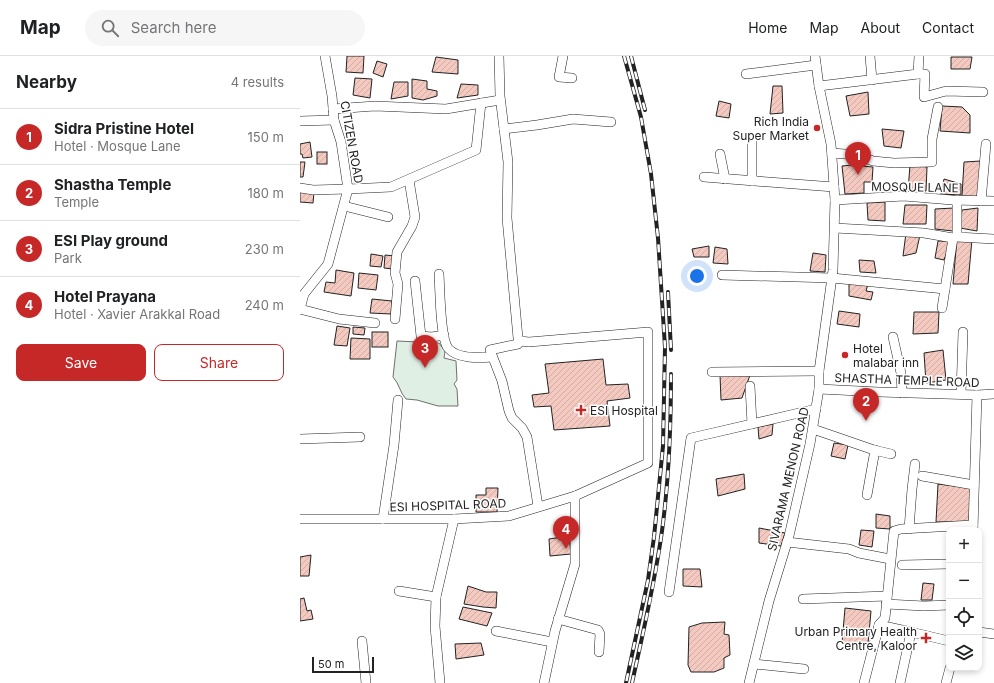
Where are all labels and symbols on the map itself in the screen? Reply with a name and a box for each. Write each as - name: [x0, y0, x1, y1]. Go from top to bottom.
- street label: CITIZEN ROAD: [337, 100, 367, 184]
- place label: Rich India Super Market: [732, 114, 809, 143]
- marker: Rich India Super Market: [812, 123, 822, 133]
- pin: 1: [845, 142, 871, 175]
- street label: MOSQUE LANE: [871, 179, 959, 195]
- your location: [687, 266, 707, 286]
- pin: 3: [412, 335, 438, 368]
- place label: Hotel malabar inn: [853, 341, 919, 370]
- marker: Hotel malabar inn: [840, 350, 850, 360]
- street label: SHASTHA TEMPLE ROAD: [834, 370, 980, 390]
- pin: 2: [853, 388, 879, 421]
- place label: ESI Hospital: [590, 403, 658, 418]
- marker: ESI Hospital: [575, 404, 587, 416]
- street label: SIVARAMA MENON ROAD: [764, 406, 812, 552]
- street label: ESI HOSPITAL ROAD: [389, 495, 507, 515]
- pin: 4: [553, 516, 579, 549]
- place label: Urban Primary Health Centre, Kaloor: [794, 624, 917, 653]
- marker: Urban Primary Health Centre, Kaloor: [920, 632, 932, 644]
- scale bar: [312, 655, 374, 674]

